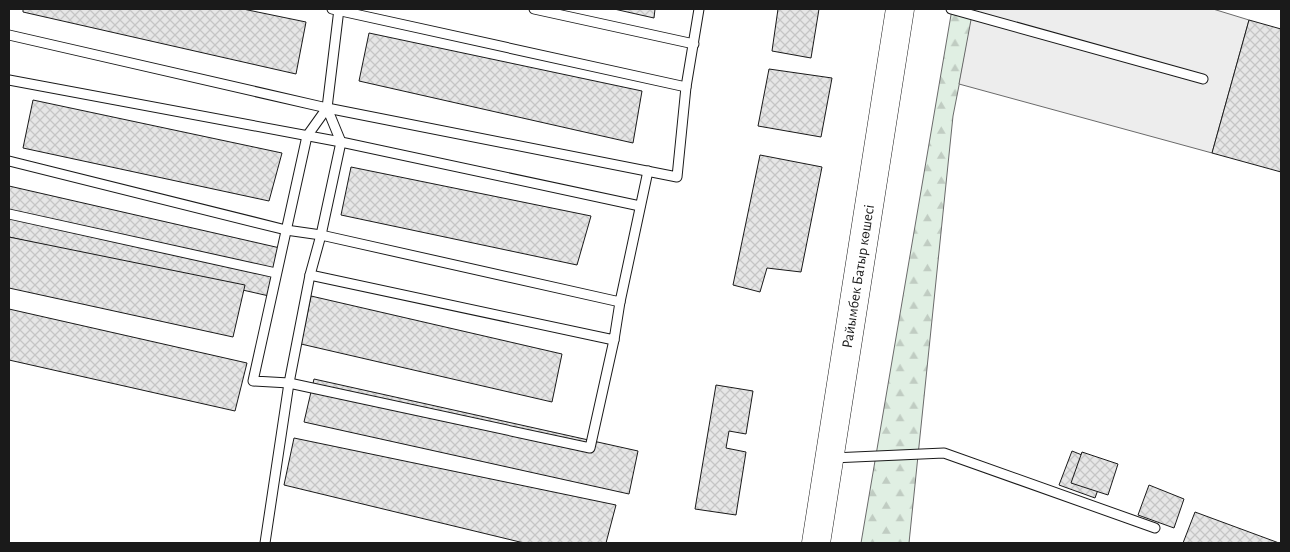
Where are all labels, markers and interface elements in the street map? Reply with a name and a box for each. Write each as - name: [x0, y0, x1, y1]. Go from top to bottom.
- street label: Райымбек Батыр көшесі: [839, 203, 877, 349]

